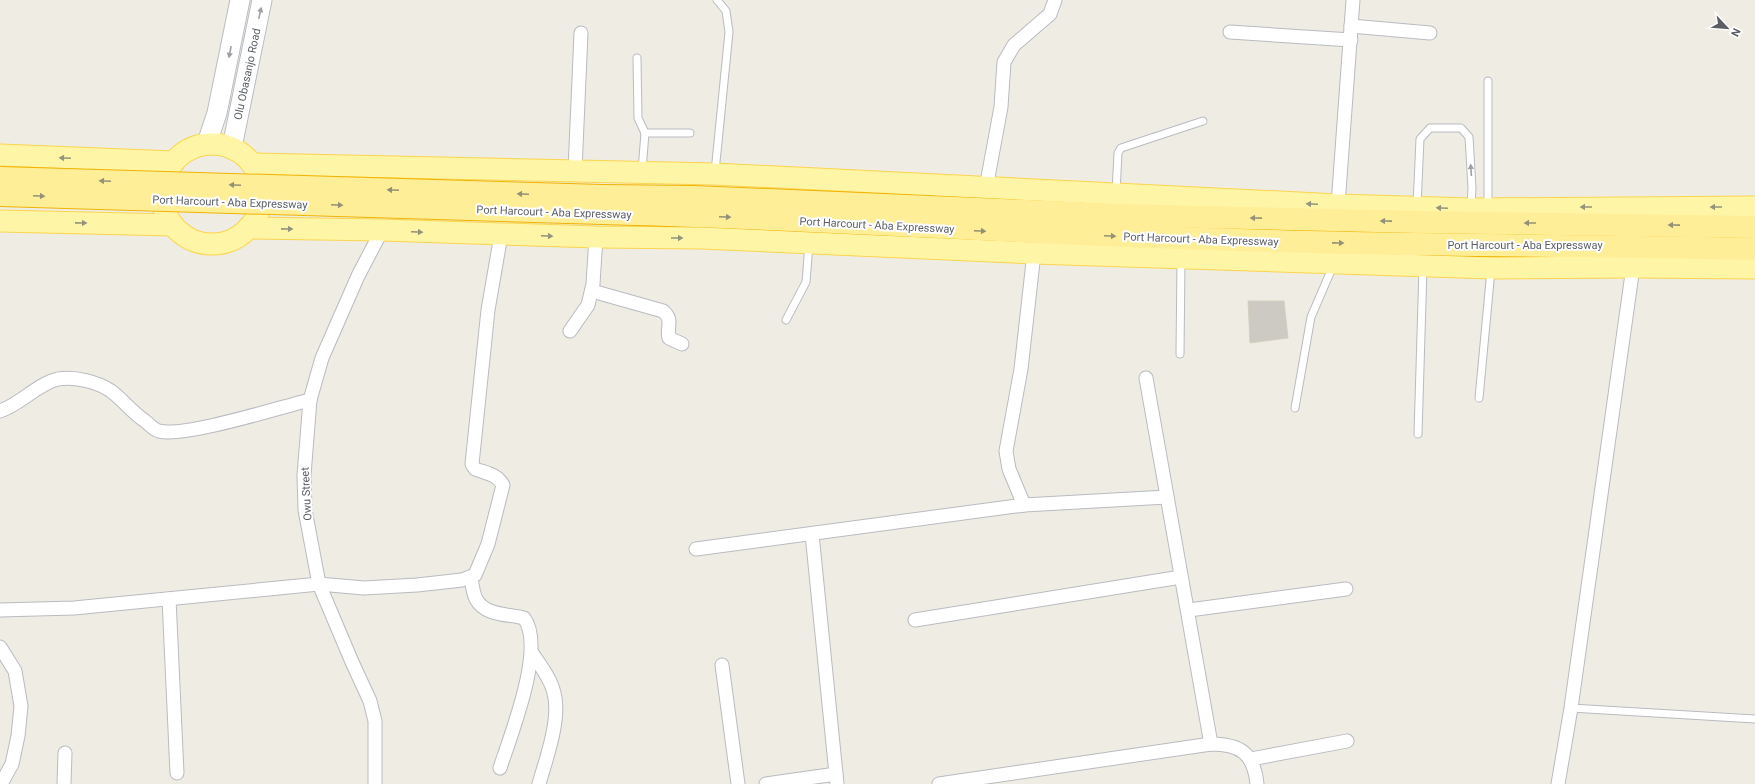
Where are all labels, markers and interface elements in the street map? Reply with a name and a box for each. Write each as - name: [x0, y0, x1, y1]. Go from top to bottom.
- one-way arrow: [257, 7, 263, 19]
- north arrow: [1707, 8, 1747, 48]
- text: N: [1728, 26, 1743, 39]
- street label: Olu Obasanjo Road: [231, 27, 264, 121]
- one-way arrow: [226, 46, 232, 58]
- one-way arrow: [58, 155, 71, 161]
- one-way arrow: [1468, 163, 1474, 176]
- one-way arrow: [98, 178, 111, 184]
- one-way arrow: [228, 182, 241, 188]
- one-way arrow: [387, 186, 399, 193]
- one-way arrow: [517, 190, 529, 197]
- one-way arrow: [33, 193, 45, 200]
- street label: Port Harcourt - Aba Expressway: [152, 193, 309, 212]
- one-way arrow: [1305, 201, 1318, 207]
- one-way arrow: [331, 202, 343, 209]
- street label: Port Harcourt - Aba Expressway: [476, 203, 633, 222]
- one-way arrow: [1579, 204, 1592, 210]
- one-way arrow: [1709, 204, 1722, 210]
- one-way arrow: [1435, 205, 1448, 211]
- one-way arrow: [719, 213, 731, 220]
- street label: Port Harcourt - Aba Expressway: [799, 215, 956, 236]
- one-way arrow: [1249, 215, 1262, 221]
- one-way arrow: [1379, 218, 1392, 224]
- one-way arrow: [75, 220, 88, 226]
- one-way arrow: [1523, 220, 1536, 226]
- one-way arrow: [1667, 222, 1680, 228]
- one-way arrow: [281, 226, 294, 232]
- one-way arrow: [974, 227, 986, 234]
- one-way arrow: [411, 228, 423, 235]
- street label: Port Harcourt - Aba Expressway: [1123, 230, 1280, 249]
- one-way arrow: [1104, 232, 1116, 239]
- one-way arrow: [541, 233, 554, 239]
- one-way arrow: [671, 235, 684, 241]
- street label: Port Harcourt - Aba Expressway: [1447, 239, 1603, 252]
- one-way arrow: [1332, 240, 1345, 246]
- street label: Owu Street: [299, 466, 314, 521]

